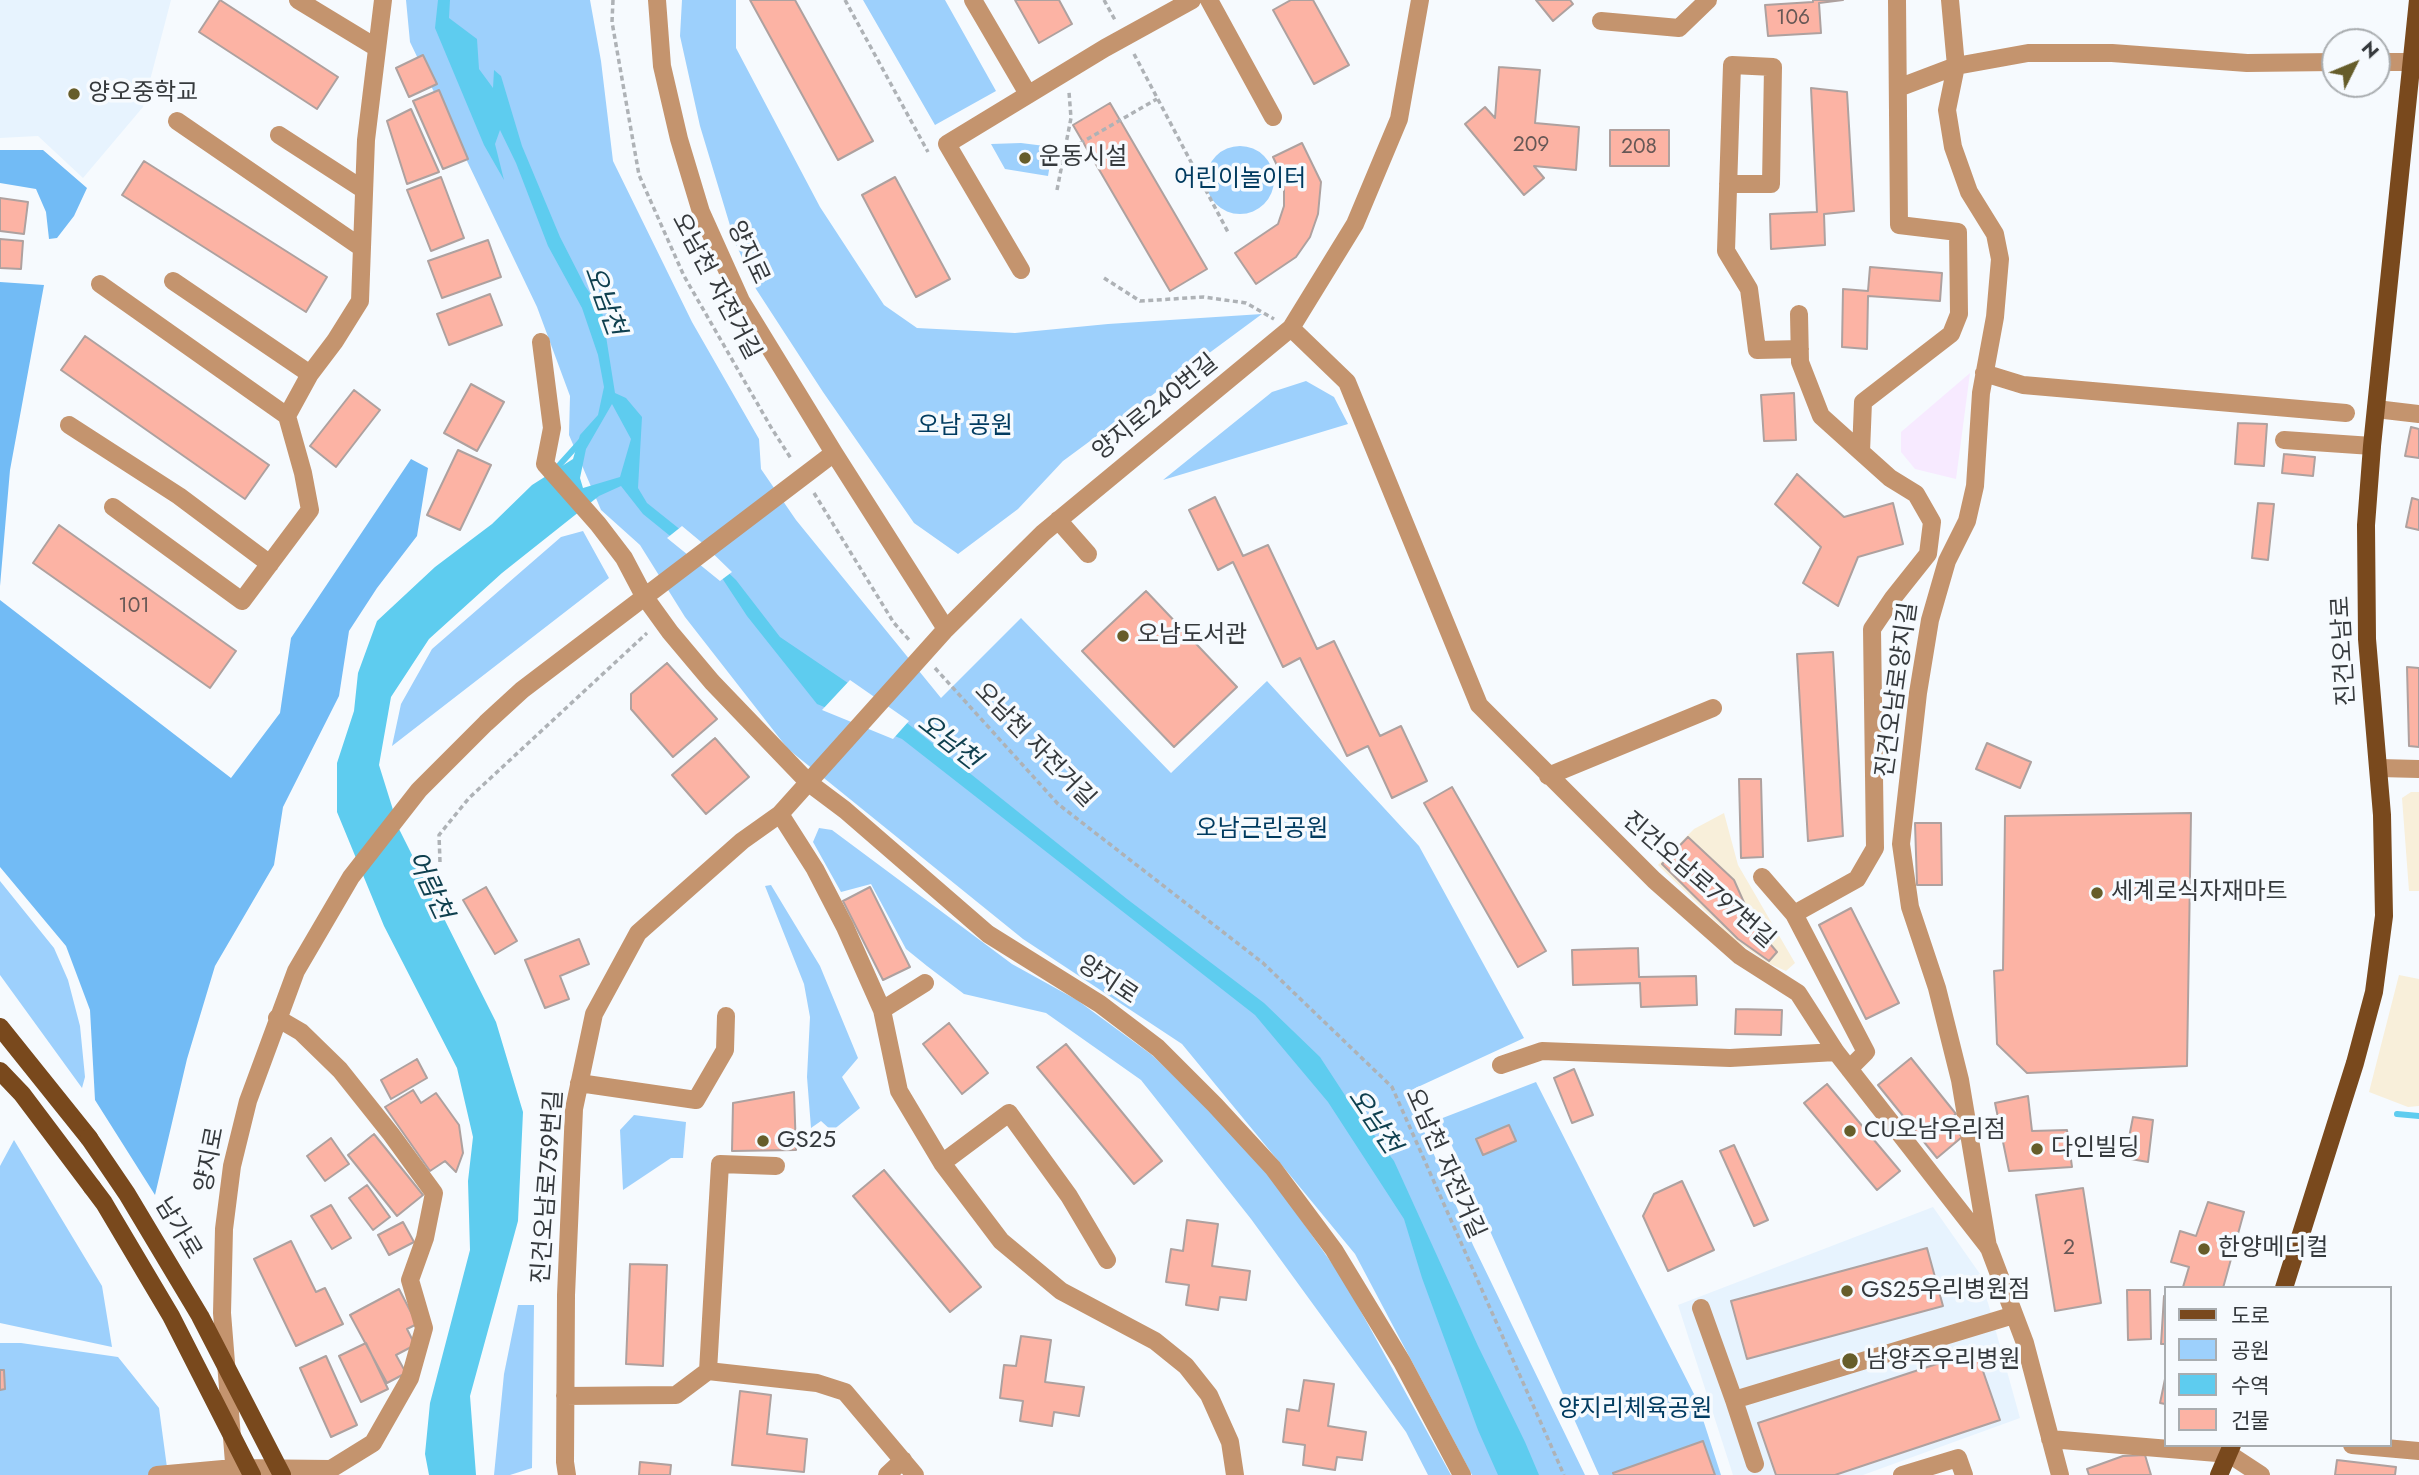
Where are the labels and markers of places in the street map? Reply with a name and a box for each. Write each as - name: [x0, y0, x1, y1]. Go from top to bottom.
- place label: 양오중학교: [88, 80, 198, 108]
- marker: 양오중학교: [66, 86, 82, 102]
- place label: 운동시설: [1039, 144, 1127, 172]
- marker: 운동시설: [1017, 150, 1033, 166]
- place label: 오남도서관: [1137, 622, 1247, 650]
- marker: 오남도서관: [1115, 628, 1131, 644]
- place label: 세계로식자재마트: [2111, 879, 2288, 907]
- marker: 세계로식자재마트: [2089, 885, 2105, 901]
- place label: CU오남우리점: [1864, 1117, 2006, 1145]
- marker: CU오남우리점: [1842, 1123, 1858, 1139]
- place label: GS25: [777, 1127, 836, 1155]
- marker: GS25: [755, 1133, 771, 1149]
- place label: 다인빌딩: [2051, 1135, 2139, 1163]
- marker: 다인빌딩: [2029, 1141, 2045, 1157]
- place label: 한양메디컬: [2218, 1235, 2328, 1263]
- marker: 한양메디컬: [2196, 1241, 2212, 1257]
- place label: GS25우리병원점: [1861, 1277, 2030, 1305]
- marker: GS25우리병원점: [1839, 1283, 1855, 1299]
- place label: 남양주우리병원: [1866, 1347, 2021, 1375]
- marker: 남양주우리병원: [1840, 1351, 1860, 1371]

